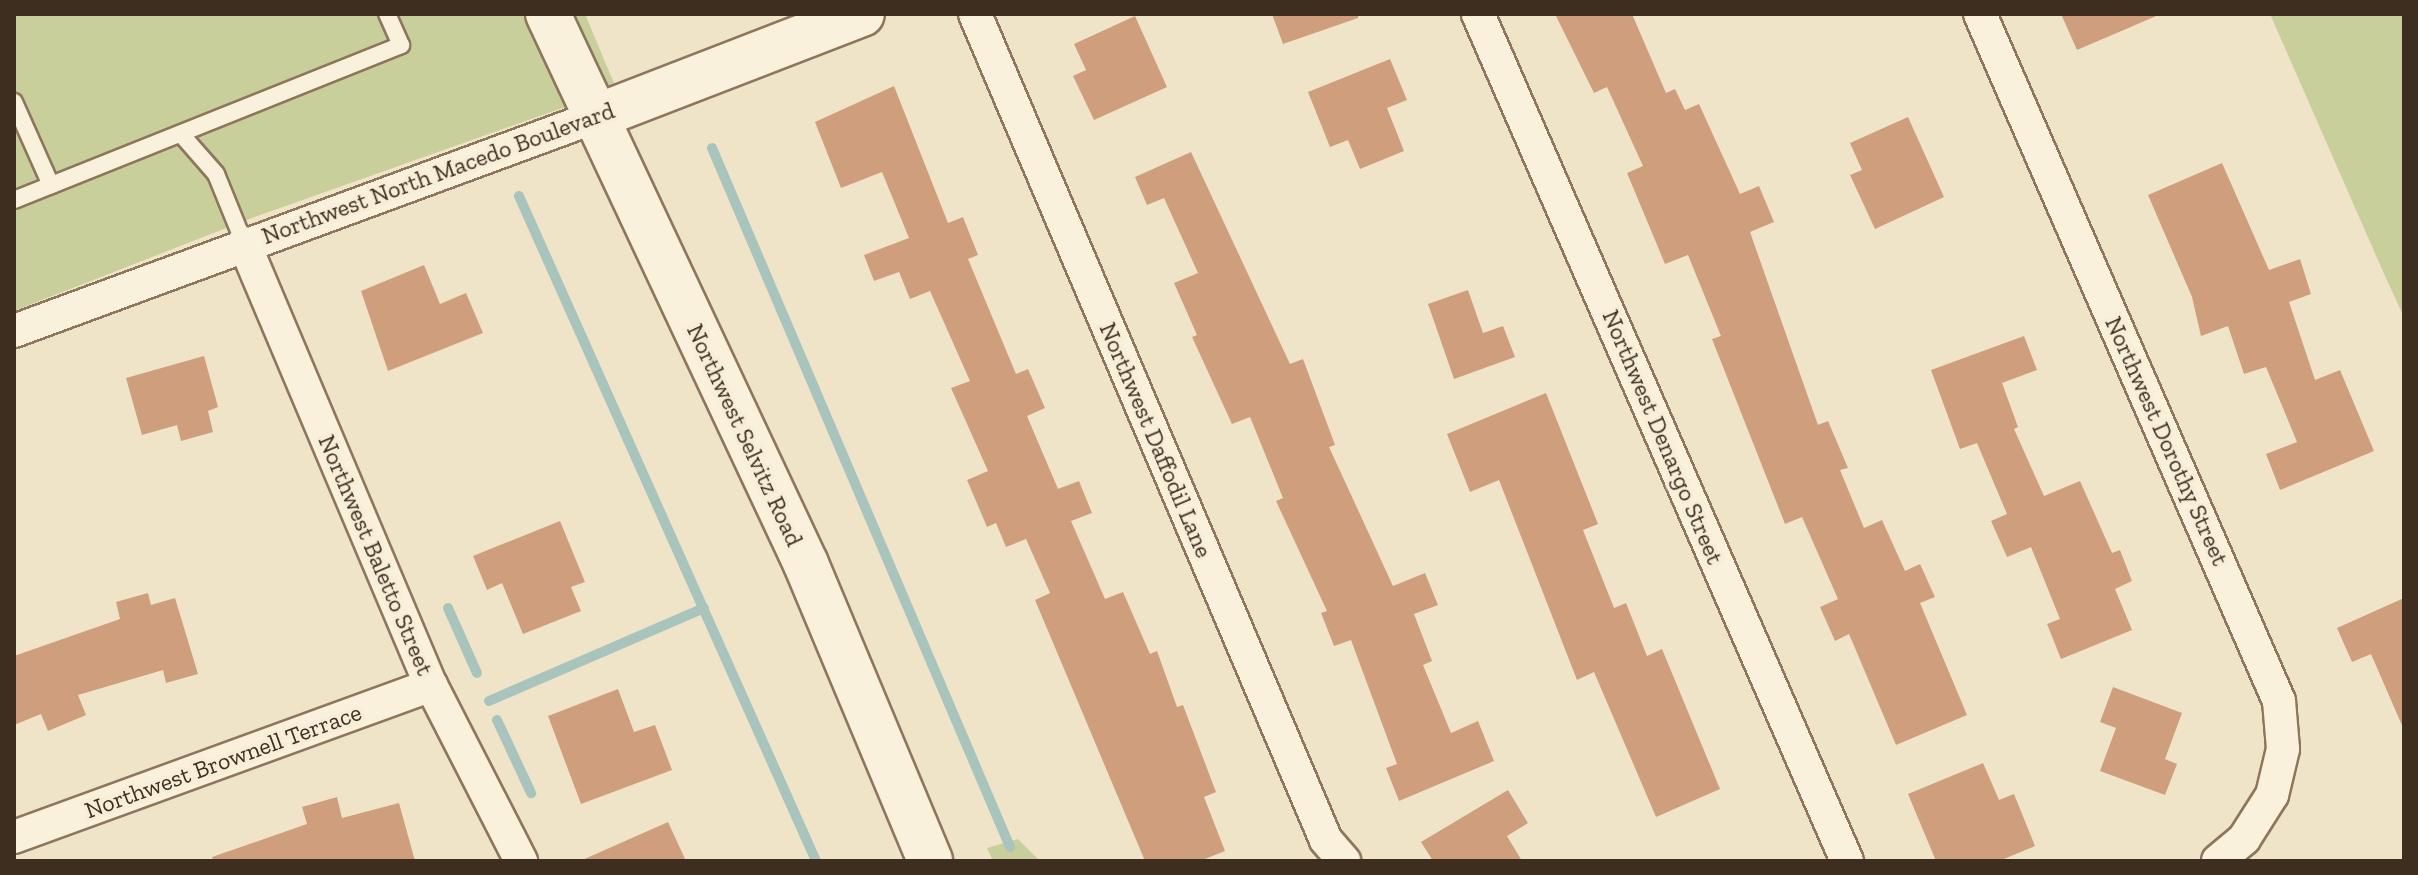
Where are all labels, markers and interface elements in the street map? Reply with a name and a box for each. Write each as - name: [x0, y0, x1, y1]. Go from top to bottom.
- street label: Northwest North Macedo Boulevard: [258, 96, 618, 250]
- street label: Northwest Denargo Street: [1596, 305, 1730, 569]
- street label: Northwest Dorothy Street: [2099, 312, 2235, 570]
- street label: Northwest Daffodil Lane: [1093, 318, 1219, 562]
- street label: Northwest Selvitz Road: [681, 319, 809, 551]
- street label: Northwest Baletto Street: [312, 430, 440, 680]
- street label: Northwest Brownell Terrace: [81, 697, 365, 825]

